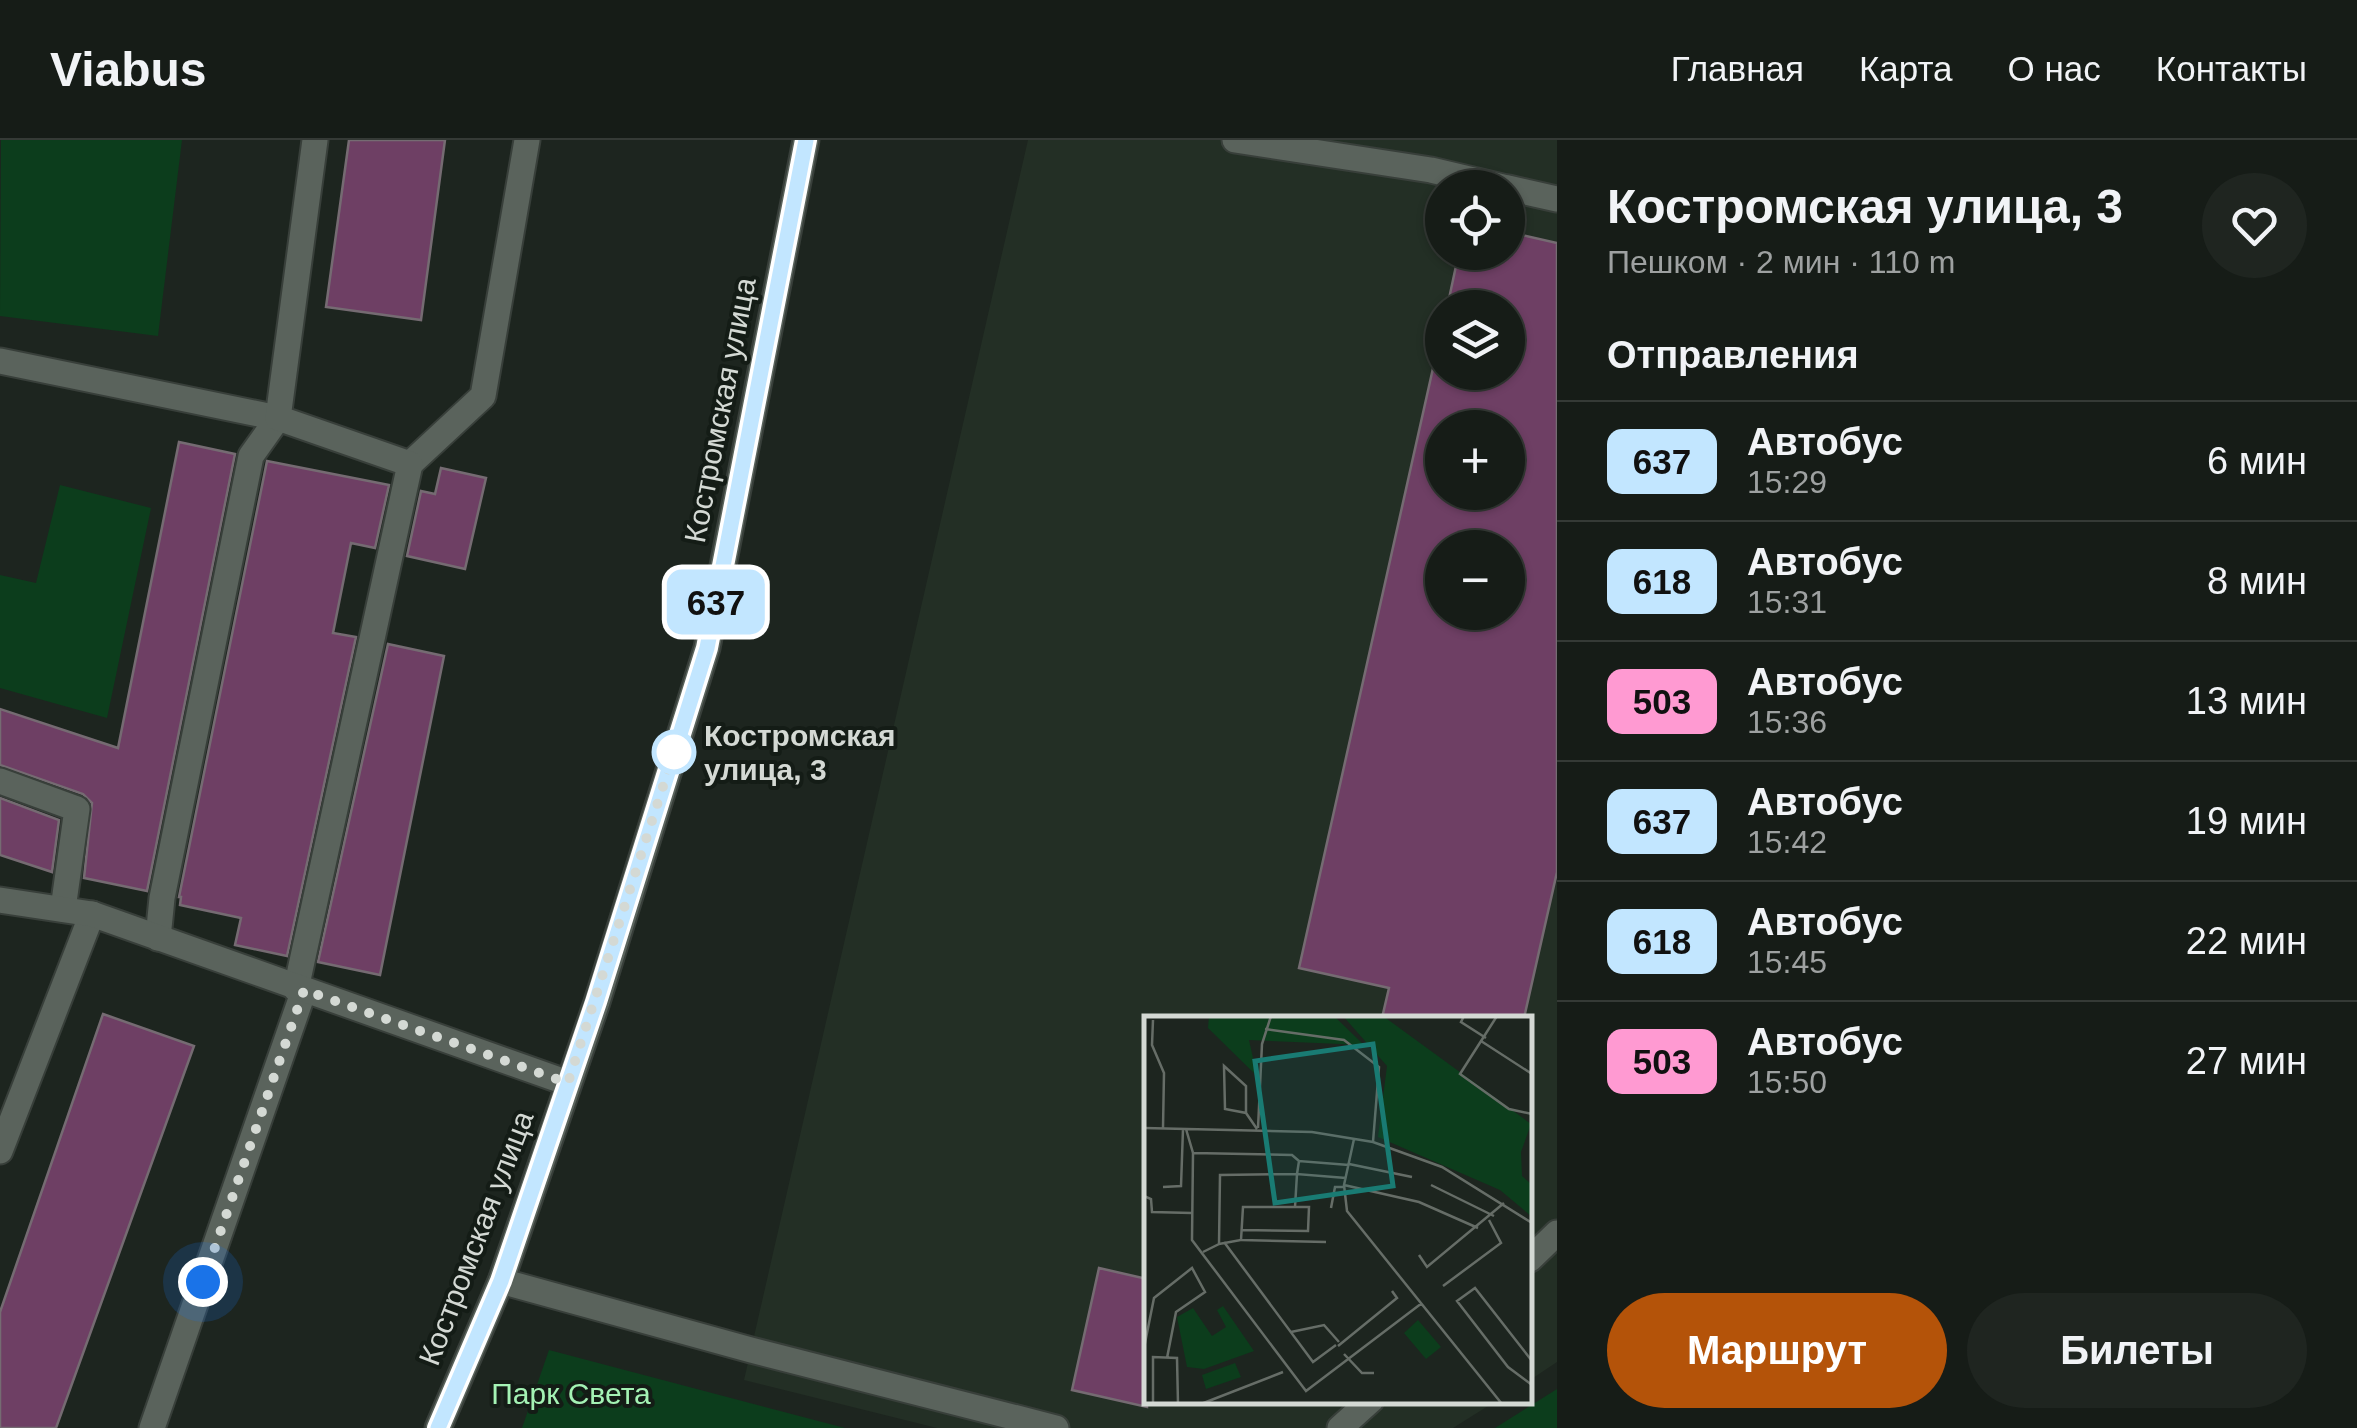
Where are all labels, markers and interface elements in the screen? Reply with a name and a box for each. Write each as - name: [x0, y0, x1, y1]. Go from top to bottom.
- text: Viabus: [50, 43, 207, 96]
- text: Главная: [1671, 49, 1804, 88]
- text: Карта: [1859, 49, 1953, 88]
- text: О нас: [2008, 49, 2101, 88]
- text: Контакты: [2156, 49, 2307, 88]
- map controls: [1425, 170, 1525, 630]
- button: locate: [1425, 170, 1525, 270]
- button: heart: [2202, 173, 2307, 278]
- text: Костромская улица, 3: [1607, 180, 2123, 233]
- text: Пешком · 2 мин · 110 m: [1607, 244, 1955, 280]
- street label: Костромская улица: [678, 274, 762, 545]
- button: layers: [1425, 290, 1525, 390]
- text: Отправления: [1607, 334, 1859, 376]
- button: +: [1425, 410, 1525, 510]
- text: Автобус: [1747, 421, 1903, 463]
- text: 6 мин: [2207, 440, 2307, 482]
- text: 637: [1633, 442, 1691, 481]
- text: 15:29: [1747, 464, 1827, 500]
- button: −: [1425, 530, 1525, 630]
- text: Автобус: [1747, 541, 1903, 583]
- text: 8 мин: [2207, 560, 2307, 602]
- text: 618: [1633, 562, 1691, 601]
- line badge: 637: [658, 570, 774, 634]
- text: 637: [687, 583, 745, 622]
- text: 15:31: [1747, 584, 1827, 620]
- text: Автобус: [1747, 661, 1903, 703]
- text: 13 мин: [2186, 680, 2307, 722]
- text: 503: [1633, 682, 1691, 721]
- text: 15:36: [1747, 704, 1827, 740]
- place label: Костромская улица, 3: [704, 719, 896, 786]
- marker: Костромская улица, 3: [653, 731, 695, 773]
- text: Автобус: [1747, 781, 1903, 823]
- text: 19 мин: [2186, 800, 2307, 842]
- text: 637: [1633, 802, 1691, 841]
- text: 15:42: [1747, 824, 1827, 860]
- text: Автобус: [1747, 901, 1903, 943]
- text: 22 мин: [2186, 920, 2307, 962]
- text: 618: [1633, 922, 1691, 961]
- text: 15:45: [1747, 944, 1827, 980]
- inset map: [1144, 1016, 1532, 1403]
- text: Автобус: [1747, 1021, 1903, 1063]
- text: 27 мин: [2186, 1040, 2307, 1082]
- text: 503: [1633, 1042, 1691, 1081]
- text: 15:50: [1747, 1064, 1827, 1100]
- street label: Костромская улица: [412, 1106, 540, 1370]
- your location: [178, 1257, 228, 1307]
- button: Маршрут: [1607, 1293, 1947, 1408]
- button: Билеты: [1967, 1293, 2307, 1408]
- park label: Парк Света: [491, 1377, 651, 1410]

